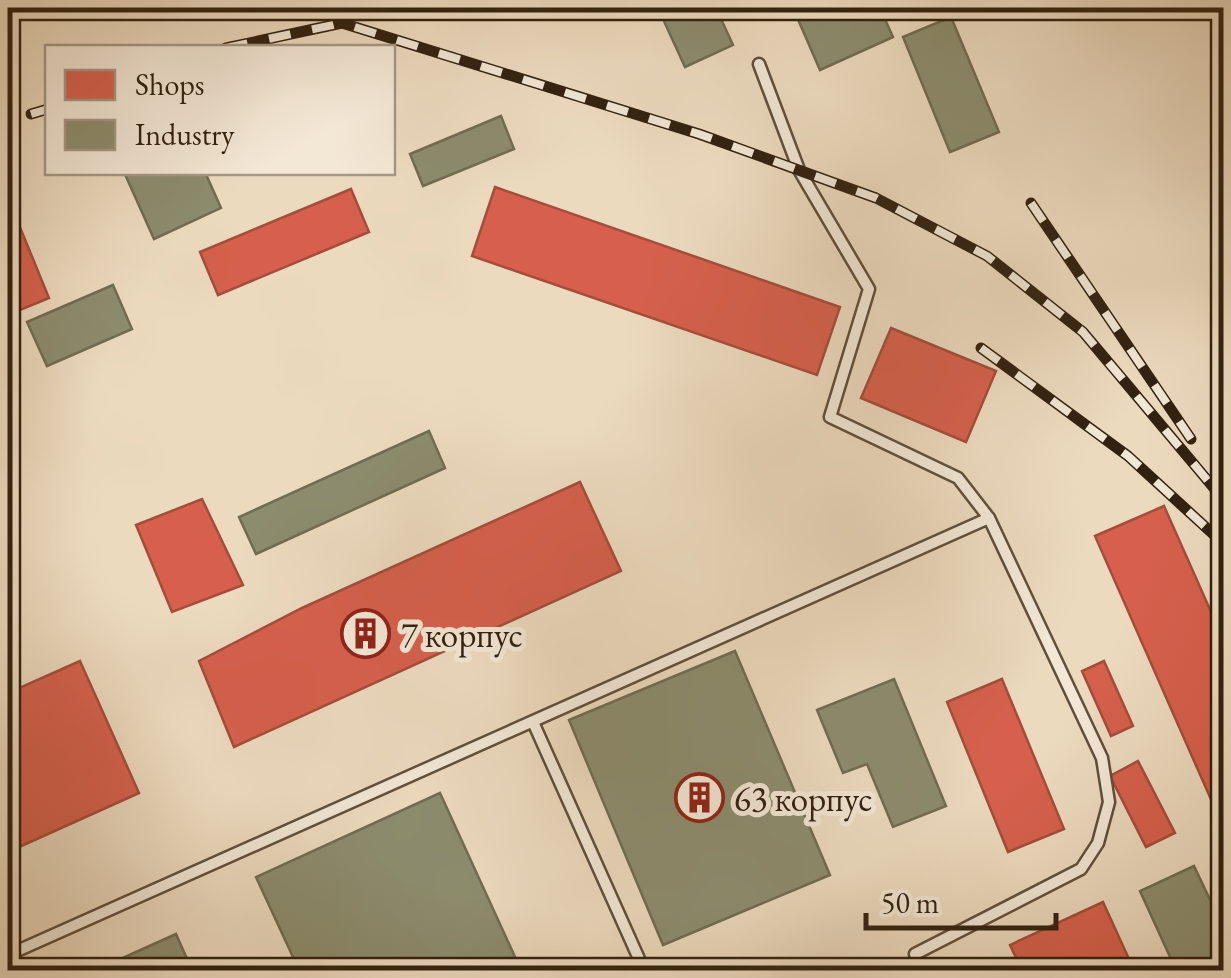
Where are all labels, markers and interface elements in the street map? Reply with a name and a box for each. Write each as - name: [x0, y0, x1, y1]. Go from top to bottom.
- legend: [45, 45, 395, 175]
- text: Shops: [135, 65, 205, 104]
- text: Industry: [135, 115, 235, 154]
- building icon: 7 корпус: [340, 608, 392, 660]
- place label: 7 корпус: [401, 612, 523, 658]
- building icon: 63 корпус: [673, 772, 725, 824]
- place label: 63 корпус: [734, 776, 872, 822]
- scale bar: [866, 868, 1056, 930]
- text: 50 m: [881, 883, 939, 922]

